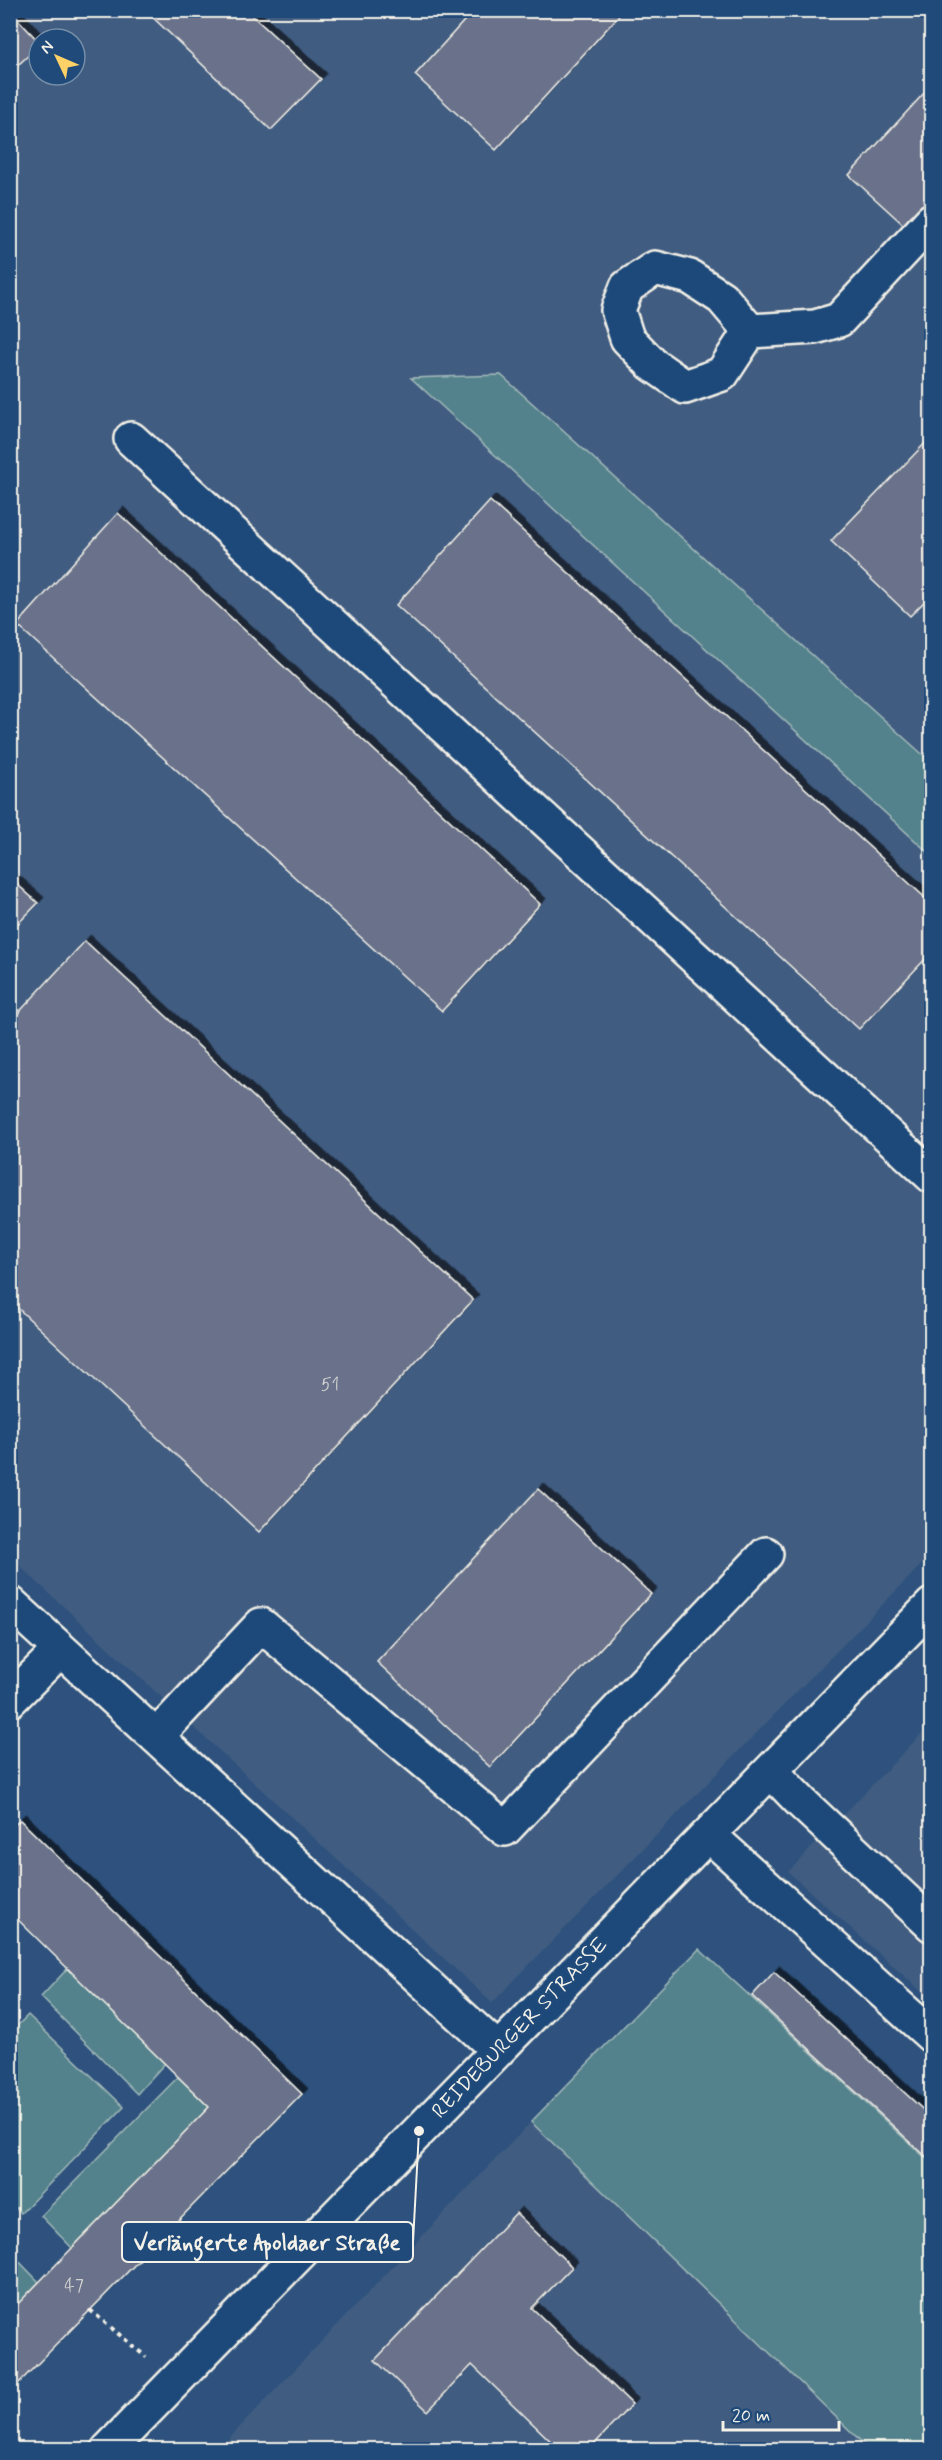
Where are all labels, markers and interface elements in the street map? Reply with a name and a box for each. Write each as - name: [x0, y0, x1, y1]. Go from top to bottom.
- north arrow: [27, 27, 87, 87]
- text: N: [36, 36, 59, 59]
- house number: 51: [321, 1373, 339, 1397]
- street label: REIDEBURGER STRASSE: [426, 1931, 614, 2125]
- callout: Verlängerte Apoldaer Straße: [122, 2222, 413, 2262]
- text: Verlängerte Apoldaer Straße: [134, 2230, 400, 2262]
- house number: 47: [64, 2274, 84, 2298]
- scale bar: [723, 2394, 838, 2432]
- text: 20 m: [732, 2404, 770, 2428]

